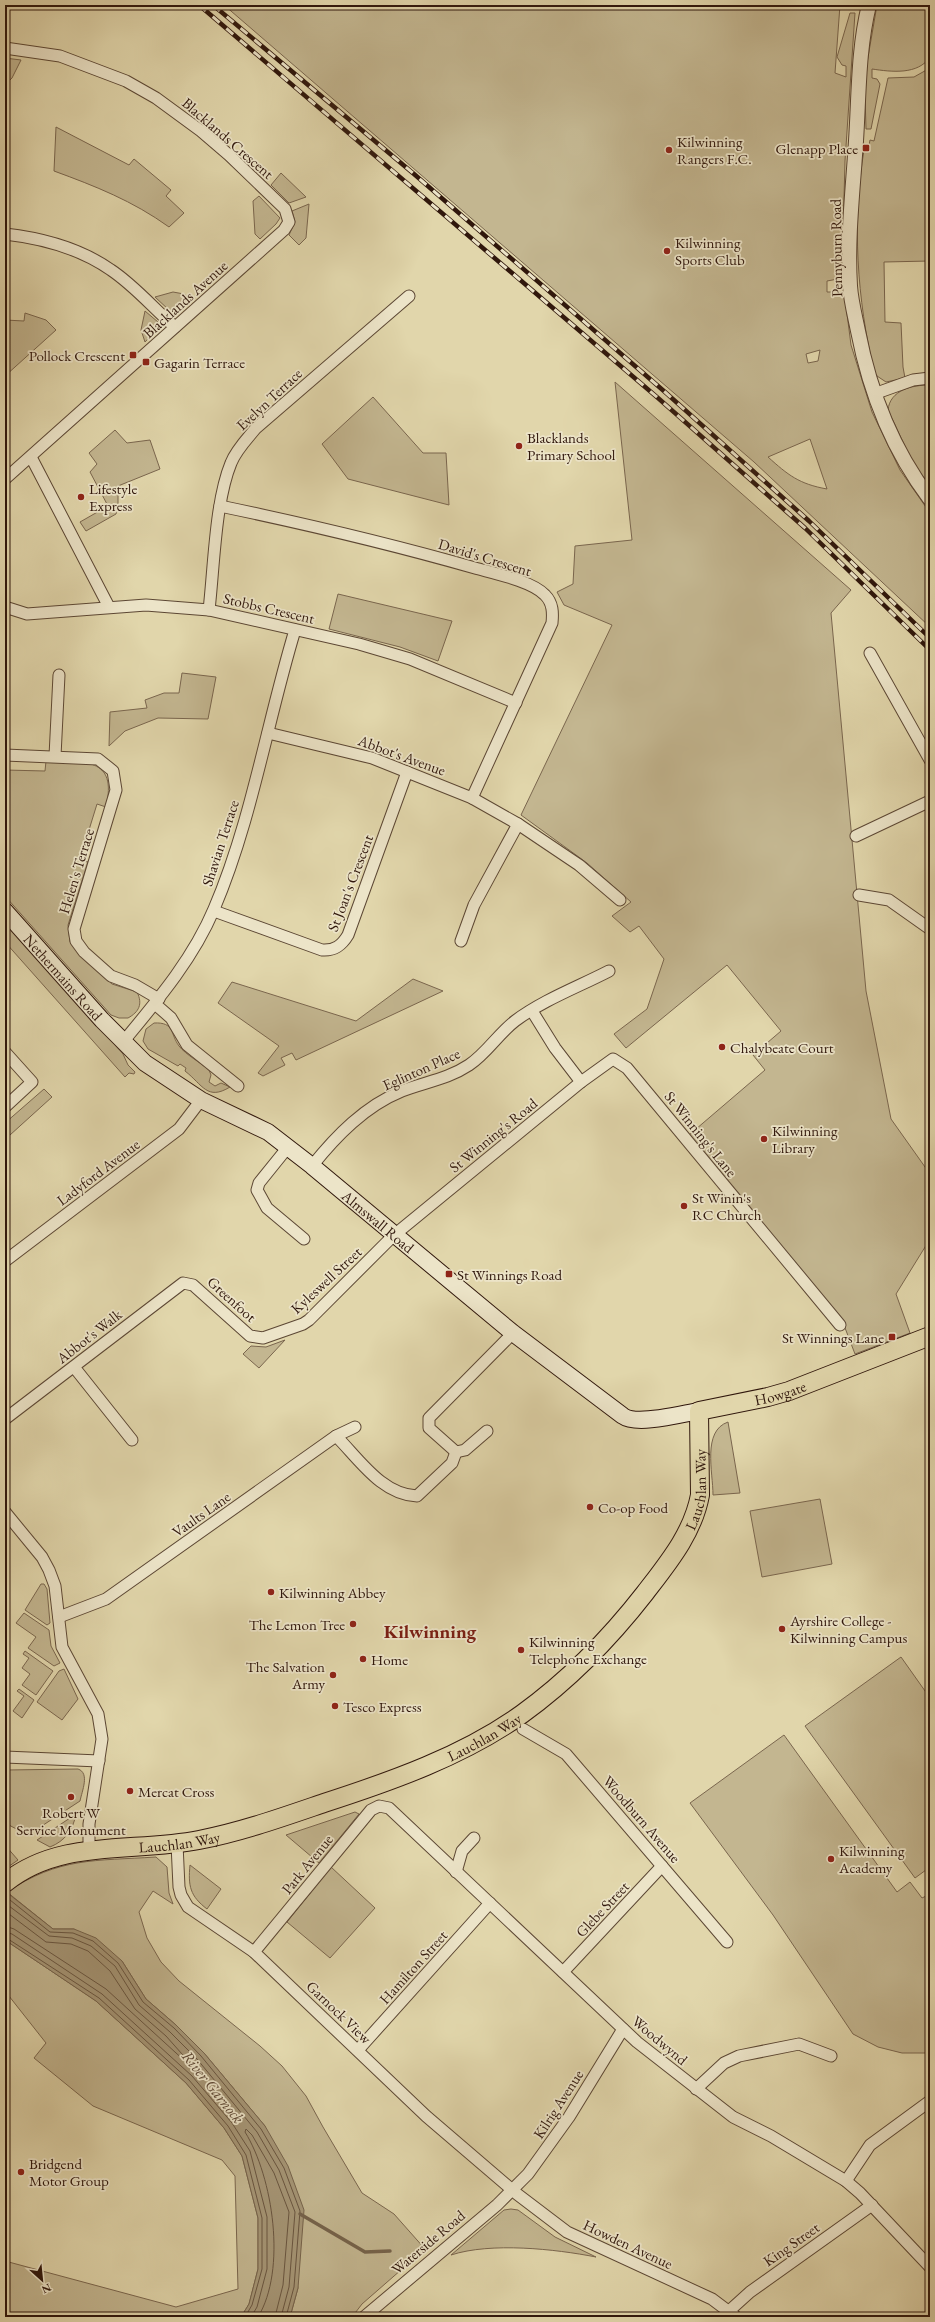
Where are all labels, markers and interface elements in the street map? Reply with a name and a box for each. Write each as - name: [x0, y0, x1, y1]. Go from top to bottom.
- street label: Blacklands Crescent: [178, 93, 278, 183]
- place label: Kilwinning Rangers F.C.: [677, 132, 752, 168]
- place label: Glenapp Place: [776, 139, 858, 158]
- marker: Glenapp Place: [861, 143, 871, 153]
- marker: Kilwinning Rangers F.C.: [664, 145, 674, 155]
- street label: Pennyburn Road: [826, 198, 846, 297]
- place label: Kilwinning Sports Club: [675, 233, 745, 269]
- marker: Kilwinning Sports Club: [662, 246, 672, 256]
- street label: Blacklands Avenue: [139, 256, 231, 342]
- place label: Pollock Crescent: [29, 346, 125, 365]
- marker: Pollock Crescent: [128, 350, 138, 360]
- place label: Gagarin Terrace: [154, 353, 245, 372]
- marker: Gagarin Terrace: [141, 357, 151, 367]
- street label: Evelyn Terrace: [232, 364, 306, 434]
- place label: Blacklands Primary School: [527, 428, 616, 464]
- marker: Blacklands Primary School: [514, 441, 524, 451]
- place label: Lifestyle Express: [89, 479, 137, 515]
- marker: Lifestyle Express: [76, 492, 86, 502]
- street label: David's Crescent: [436, 534, 534, 580]
- street label: Stobbs Crescent: [222, 588, 317, 628]
- street label: Abbot's Avenue: [355, 730, 449, 780]
- street label: Shavian Terrace: [197, 797, 243, 889]
- street label: Helen's Terrace: [54, 826, 98, 916]
- street label: St Joan's Crescent: [323, 832, 377, 934]
- street label: Nethermains Road: [20, 929, 107, 1024]
- place label: Chalybeate Court: [730, 1038, 834, 1057]
- marker: Chalybeate Court: [717, 1042, 727, 1052]
- street label: Eglinton Place: [379, 1043, 463, 1095]
- street label: St Winning's Lane: [661, 1087, 742, 1181]
- street label: St Winning's Road: [445, 1093, 541, 1176]
- place label: Kilwinning Library: [772, 1121, 838, 1157]
- street label: Ladyford Avenue: [53, 1134, 144, 1209]
- marker: Kilwinning Library: [759, 1134, 769, 1144]
- street label: Almswall Road: [338, 1185, 419, 1257]
- place label: St Winin's RC Church: [692, 1188, 762, 1224]
- marker: St Winin's RC Church: [679, 1201, 689, 1211]
- street label: Kyleswell Street: [287, 1242, 366, 1318]
- place label: St Winnings Road: [457, 1265, 562, 1284]
- marker: St Winnings Road: [444, 1269, 454, 1279]
- street label: Greenfoot: [204, 1272, 261, 1326]
- street label: Abbot's Walk: [52, 1304, 126, 1368]
- place label: St Winnings Lane: [782, 1328, 884, 1347]
- marker: St Winnings Lane: [887, 1332, 897, 1342]
- street label: Howgate: [753, 1376, 809, 1409]
- street label: Lauchlan Way: [680, 1448, 710, 1533]
- street label: Vaults Lane: [168, 1487, 234, 1541]
- place label: Co-op Food: [598, 1498, 668, 1517]
- marker: Co-op Food: [585, 1502, 595, 1512]
- place label: Kilwinning Abbey: [279, 1583, 386, 1602]
- marker: Kilwinning Abbey: [266, 1587, 276, 1597]
- place label: Ayrshire College - Kilwinning Campus: [789, 1611, 907, 1647]
- place label: The Lemon Tree: [249, 1615, 345, 1634]
- marker: The Lemon Tree: [348, 1619, 358, 1629]
- district label: Kilwinning: [384, 1619, 477, 1644]
- marker: Ayrshire College - Kilwinning Campus: [777, 1624, 787, 1634]
- place label: Kilwinning Telephone Exchange: [529, 1632, 647, 1668]
- marker: Kilwinning Telephone Exchange: [516, 1645, 526, 1655]
- place label: Home: [371, 1650, 408, 1669]
- marker: Home: [358, 1654, 368, 1664]
- place label: The Salvation Army: [246, 1657, 325, 1693]
- marker: The Salvation Army: [328, 1670, 338, 1680]
- place label: Tesco Express: [343, 1697, 422, 1716]
- marker: Tesco Express: [330, 1701, 340, 1711]
- street label: Lauchlan Way: [444, 1708, 525, 1765]
- street label: Woodburn Avenue: [599, 1772, 685, 1867]
- place label: Mercat Cross: [138, 1782, 215, 1801]
- marker: Mercat Cross: [125, 1786, 135, 1796]
- marker: Robert W Service Monument: [66, 1792, 76, 1802]
- place label: Robert W Service Monument: [16, 1803, 126, 1839]
- street label: Lauchlan Way: [138, 1826, 222, 1856]
- street label: Park Avenue: [277, 1830, 337, 1898]
- place label: Kilwinning Academy: [838, 1841, 905, 1877]
- marker: Kilwinning Academy: [826, 1854, 836, 1864]
- street label: Glebe Street: [571, 1877, 633, 1941]
- street label: Hamilton Street: [375, 1926, 451, 2008]
- street label: Garnock View: [303, 1976, 376, 2048]
- street label: Woodwynd: [628, 2011, 692, 2069]
- water label: River Garnock: [177, 2046, 249, 2128]
- street label: Kilrig Avenue: [529, 2066, 587, 2142]
- place label: Bridgend Motor Group: [29, 2154, 109, 2190]
- marker: Bridgend Motor Group: [16, 2167, 26, 2177]
- street label: Waterside Road: [387, 2205, 469, 2278]
- street label: Howden Avenue: [580, 2215, 676, 2273]
- street label: King Street: [759, 2218, 823, 2270]
- north arrow: [22, 2260, 62, 2300]
- text: N: [39, 2281, 54, 2297]

